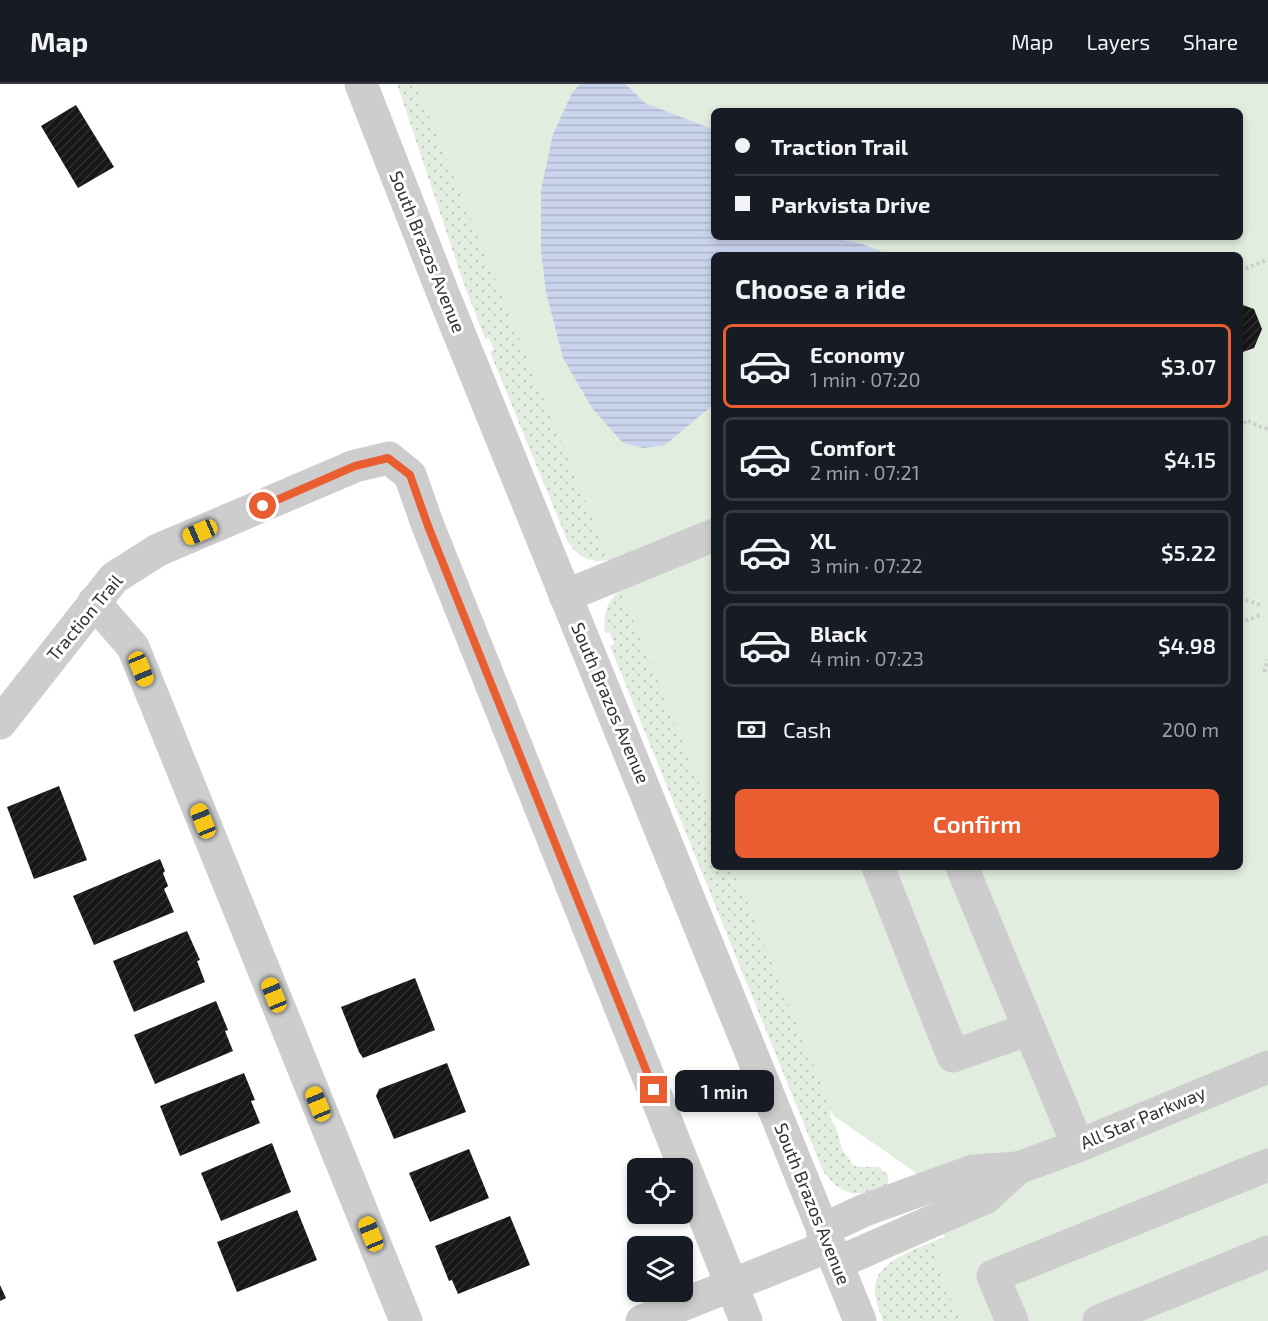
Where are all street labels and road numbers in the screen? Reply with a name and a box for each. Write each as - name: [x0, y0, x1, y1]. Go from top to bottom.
- street label: South Brazos Avenue: [385, 167, 470, 336]
- street label: Traction Trail: [42, 569, 127, 665]
- street label: South Brazos Avenue: [567, 619, 655, 786]
- street label: All Star Parkway: [1077, 1081, 1209, 1153]
- street label: South Brazos Avenue: [770, 1119, 855, 1288]

